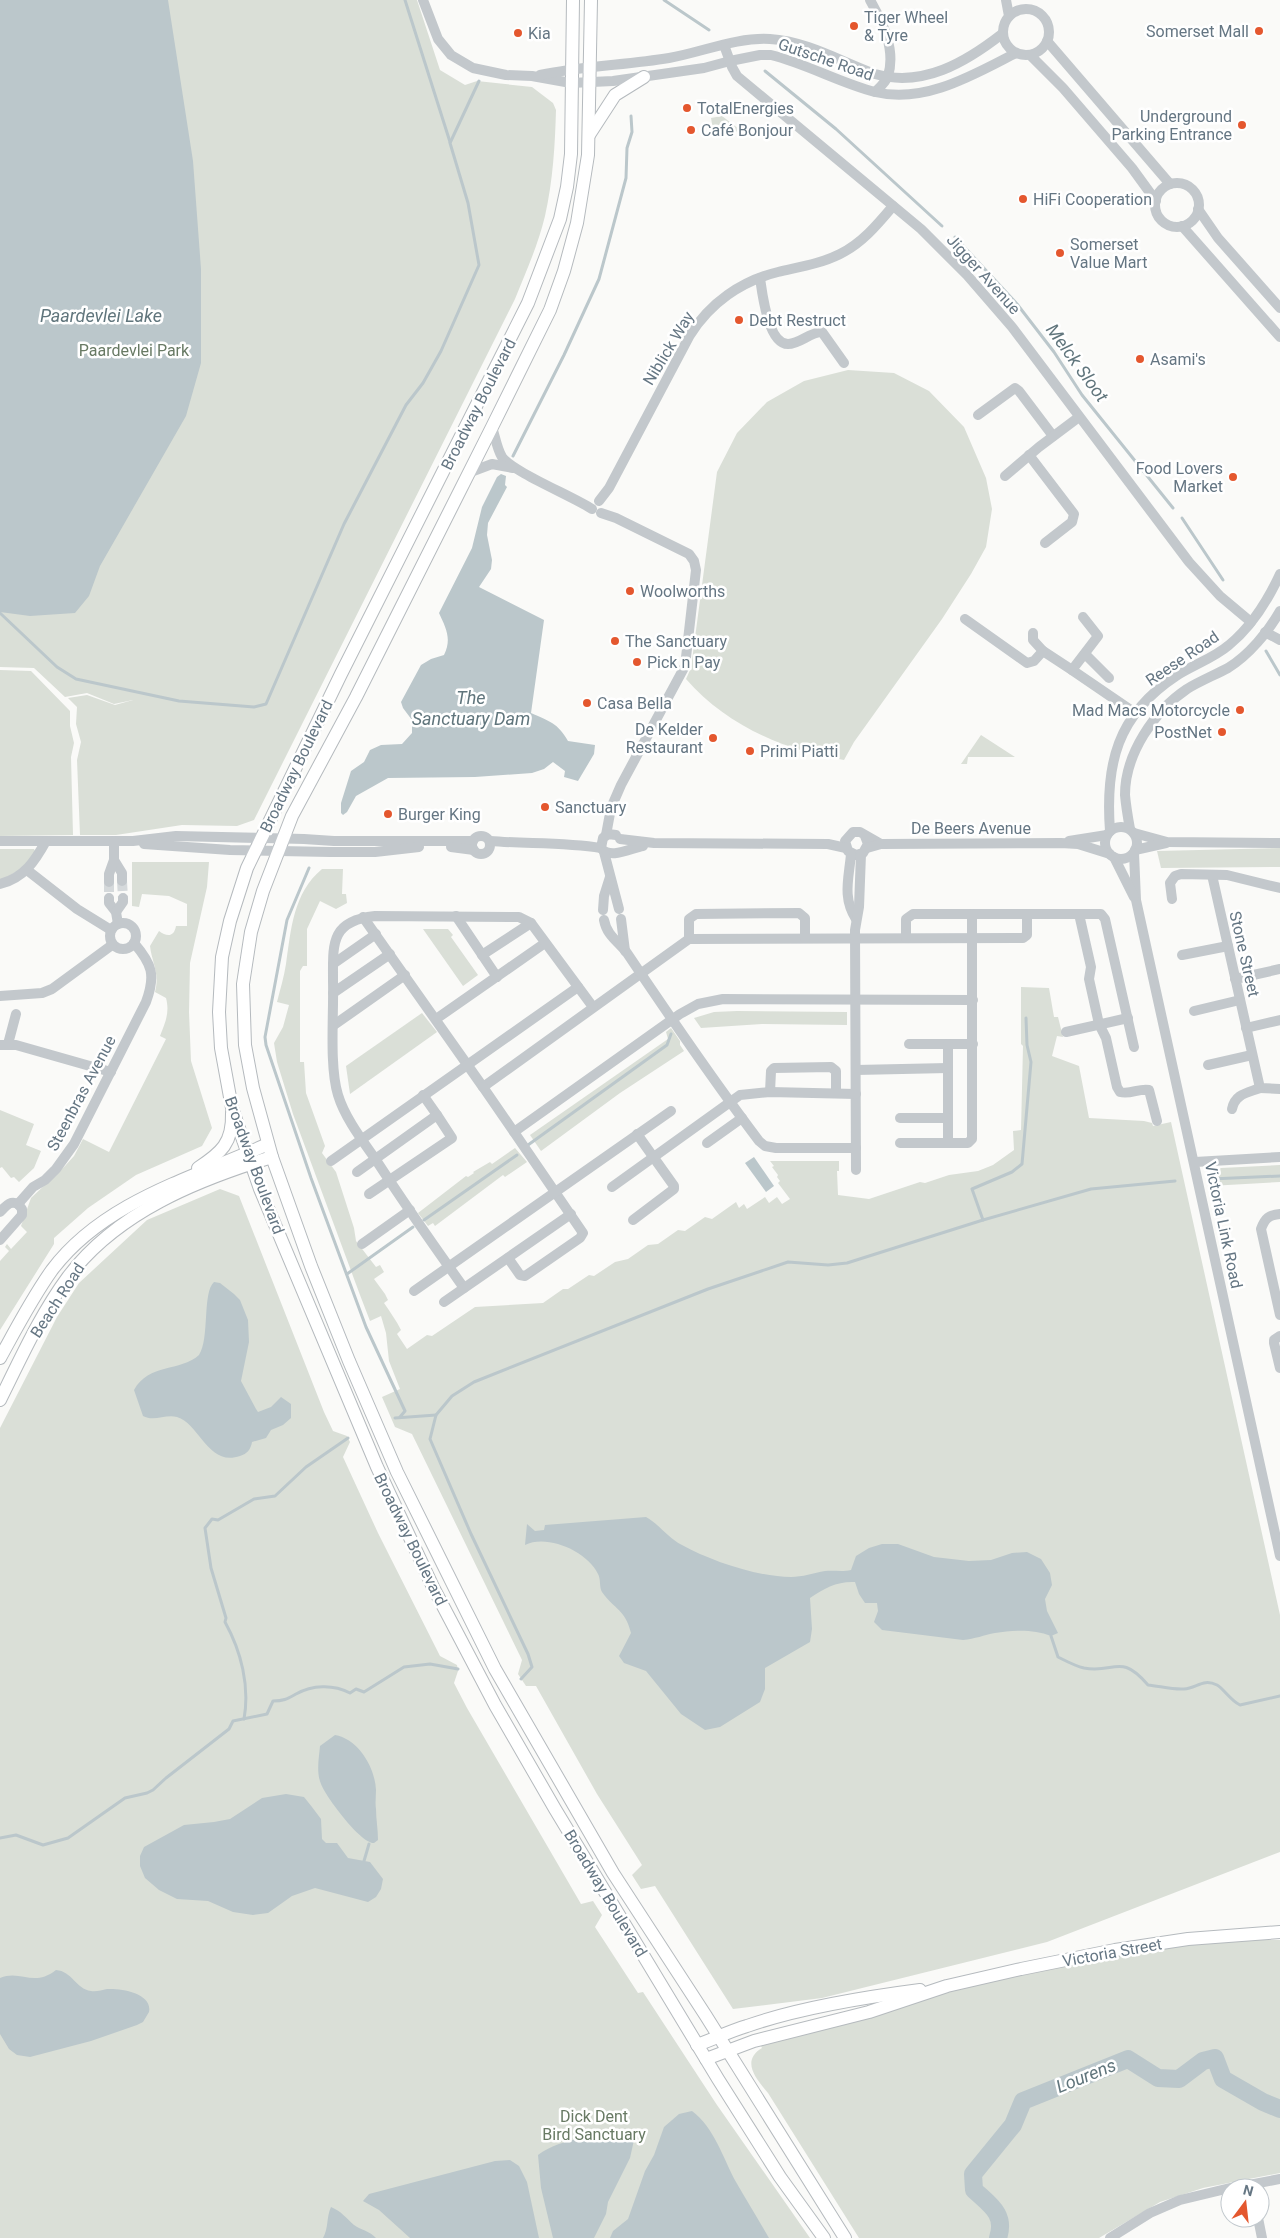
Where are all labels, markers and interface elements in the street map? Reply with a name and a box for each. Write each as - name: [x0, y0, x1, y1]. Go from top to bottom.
- place label: Tiger Wheel & Tyre: [864, 8, 948, 45]
- marker: Tiger Wheel & Tyre: [848, 20, 860, 32]
- place label: Somerset Mall: [1146, 22, 1249, 41]
- place label: Kia: [528, 24, 551, 43]
- marker: Somerset Mall: [1253, 25, 1265, 37]
- marker: Kia: [512, 27, 524, 39]
- street label: Gutsche Road: [776, 34, 876, 85]
- place label: TotalEnergies: [697, 99, 794, 118]
- marker: TotalEnergies: [681, 102, 693, 114]
- place label: Underground Parking Entrance: [1111, 107, 1232, 144]
- marker: Underground Parking Entrance: [1236, 119, 1248, 131]
- place label: Café Bonjour: [701, 121, 794, 140]
- marker: Café Bonjour: [685, 124, 697, 136]
- place label: HiFi Cooperation: [1033, 190, 1152, 209]
- marker: HiFi Cooperation: [1017, 193, 1029, 205]
- street label: Jigger Avenue: [943, 230, 1024, 318]
- place label: Somerset Value Mart: [1070, 235, 1147, 272]
- marker: Somerset Value Mart: [1054, 247, 1066, 259]
- water label: Paardevlei Lake: [40, 305, 162, 326]
- street label: Niblick Way: [639, 308, 698, 389]
- place label: Debt Restruct: [749, 311, 846, 330]
- marker: Debt Restruct: [733, 314, 745, 326]
- water label: Melck Sloot: [1042, 320, 1113, 406]
- street label: Broadway Boulevard: [437, 335, 520, 473]
- park label: Paardevlei Park: [79, 341, 190, 360]
- place label: Asami's: [1150, 350, 1206, 369]
- marker: Asami's: [1134, 353, 1146, 365]
- place label: Food Lovers Market: [1136, 459, 1223, 496]
- marker: Food Lovers Market: [1227, 471, 1239, 483]
- place label: Woolworths: [640, 582, 725, 601]
- marker: Woolworths: [624, 585, 636, 597]
- street label: Reese Road: [1142, 627, 1223, 690]
- place label: The Sanctuary: [625, 632, 728, 651]
- marker: The Sanctuary: [609, 635, 621, 647]
- place label: Pick n Pay: [647, 653, 721, 672]
- marker: Pick n Pay: [631, 656, 643, 668]
- water label: The Sanctuary Dam: [412, 687, 530, 729]
- place label: Casa Bella: [597, 694, 672, 713]
- street label: Broadway Boulevard: [256, 697, 337, 836]
- marker: Casa Bella: [581, 697, 593, 709]
- place label: Mad Macs Motorcycle: [1072, 701, 1230, 720]
- marker: Mad Macs Motorcycle: [1234, 704, 1246, 716]
- place label: De Kelder Restaurant: [626, 720, 704, 757]
- place label: PostNet: [1154, 723, 1212, 742]
- marker: PostNet: [1216, 726, 1228, 738]
- marker: De Kelder Restaurant: [707, 732, 719, 744]
- place label: Primi Piatti: [760, 742, 838, 761]
- marker: Primi Piatti: [744, 745, 756, 757]
- place label: Sanctuary: [555, 798, 627, 817]
- marker: Sanctuary: [539, 801, 551, 813]
- place label: Burger King: [398, 805, 481, 824]
- marker: Burger King: [382, 808, 394, 820]
- street label: De Beers Avenue: [911, 819, 1031, 838]
- street label: Stone Street: [1225, 909, 1264, 999]
- street label: Steenbras Avenue: [43, 1032, 120, 1154]
- street label: Broadway Boulevard: [221, 1094, 288, 1237]
- street label: Victoria Link Road: [1201, 1160, 1246, 1290]
- street label: Beach Road: [26, 1259, 89, 1341]
- street label: Broadway Boulevard: [370, 1470, 451, 1609]
- street label: Broadway Boulevard: [560, 1826, 651, 1960]
- street label: Victoria Street: [1061, 1934, 1163, 1971]
- water label: Lourens: [1053, 2054, 1119, 2097]
- park label: Dick Dent Bird Sanctuary: [542, 2107, 646, 2144]
- north arrow: [1220, 2178, 1270, 2228]
- text: N: [1242, 2181, 1255, 2199]

